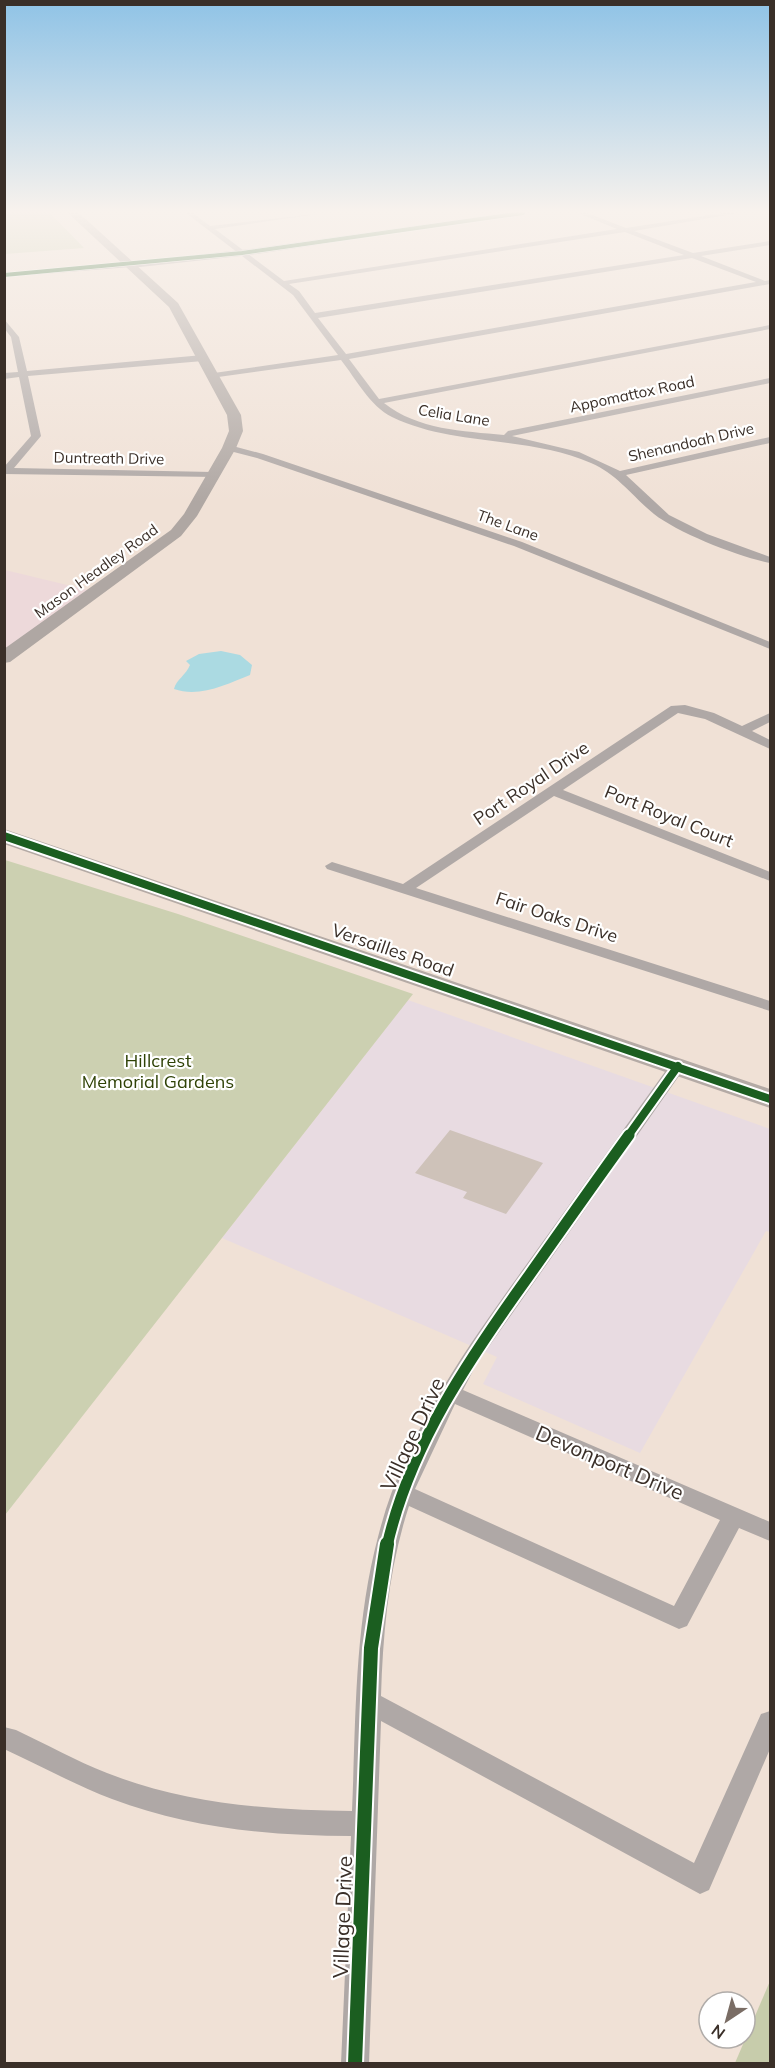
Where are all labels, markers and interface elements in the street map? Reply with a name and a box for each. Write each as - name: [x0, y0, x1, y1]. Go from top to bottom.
- street label: Appomattox Road: [568, 371, 696, 417]
- street label: Celia Lane: [417, 400, 491, 430]
- street label: Shenandoah Drive: [626, 418, 756, 466]
- street label: Duntreath Drive: [54, 448, 164, 468]
- street label: The Lane: [475, 505, 541, 545]
- street label: Mason Headley Road: [30, 520, 162, 622]
- street label: Port Royal Drive: [469, 736, 593, 830]
- street label: Port Royal Court: [601, 780, 737, 852]
- street label: Fair Oaks Drive: [493, 886, 621, 948]
- street label: Versailles Road: [329, 918, 457, 982]
- park label: Hillcrest Memorial Gardens: [82, 1049, 234, 1093]
- street label: Village Drive: [374, 1373, 450, 1495]
- street label: Devonport Drive: [532, 1419, 688, 1505]
- street label: Village Drive: [327, 1855, 357, 1979]
- north arrow: [697, 1990, 757, 2050]
- text: N: [707, 2020, 729, 2044]

